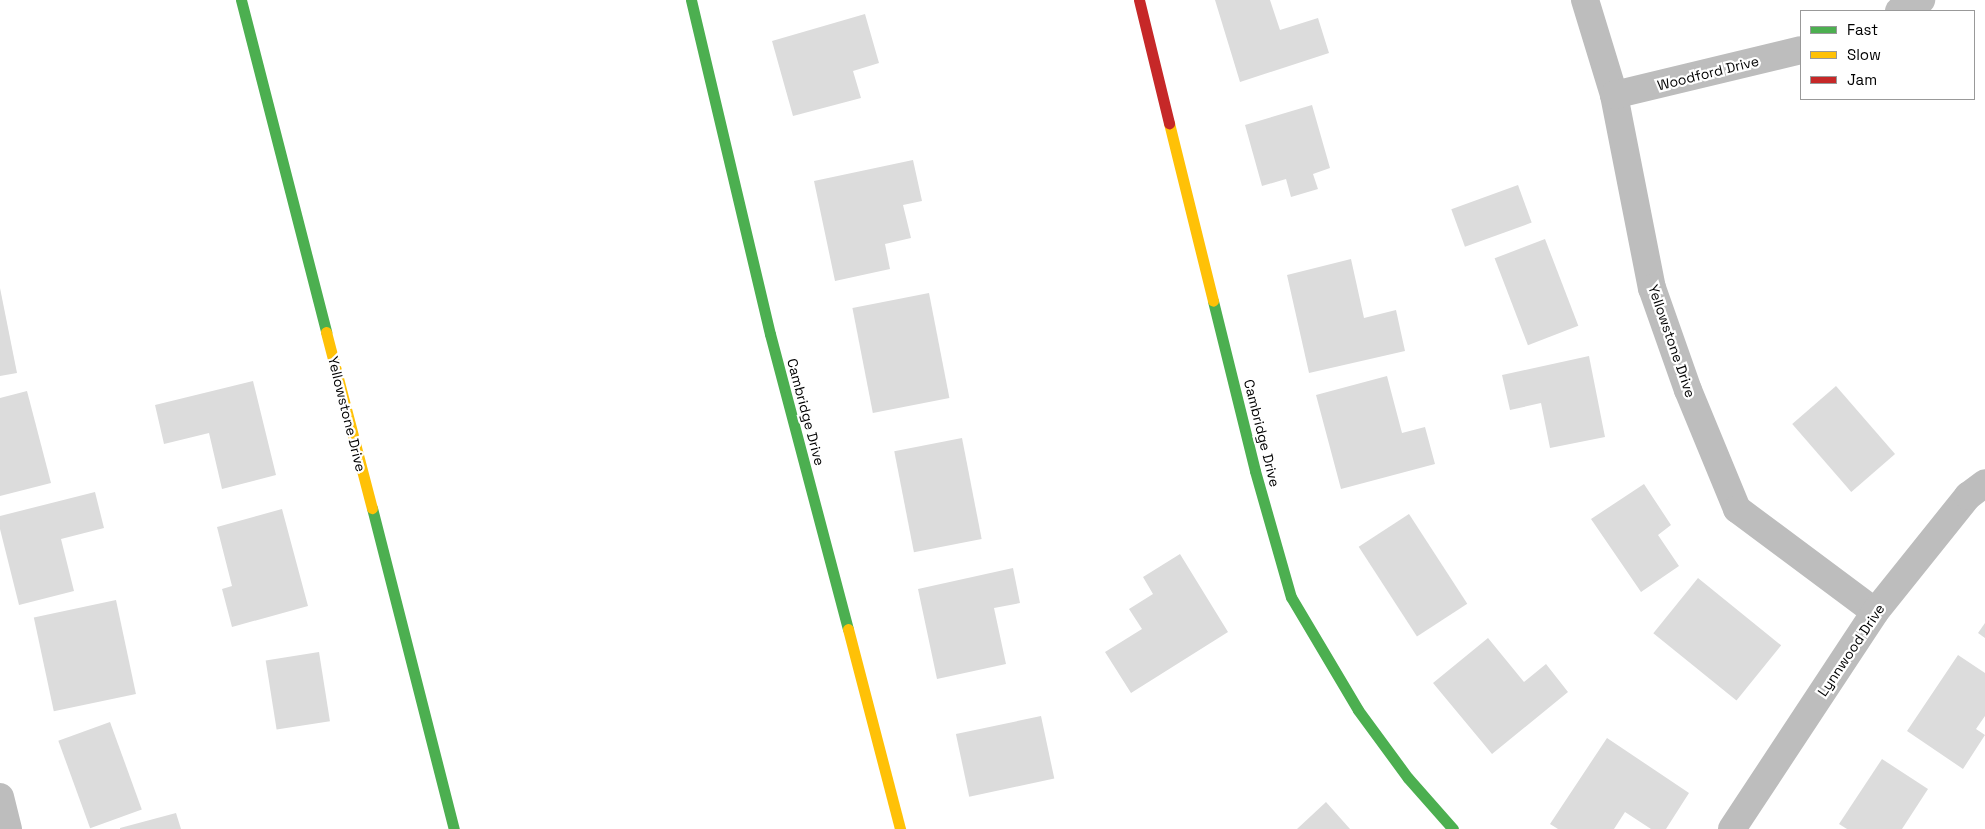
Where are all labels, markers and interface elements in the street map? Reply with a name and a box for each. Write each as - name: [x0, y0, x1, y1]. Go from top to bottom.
- legend: [1800, 10, 1975, 100]
- text: Fast: [1847, 20, 1878, 39]
- text: Slow: [1847, 45, 1881, 64]
- street label: Woodford Drive: [1655, 52, 1761, 94]
- text: Jam: [1847, 70, 1877, 89]
- street label: Yellowstone Drive: [1645, 282, 1699, 400]
- street label: Yellowstone Drive: [325, 355, 369, 473]
- street label: Cambridge Drive: [784, 357, 828, 467]
- street label: Cambridge Drive: [1241, 377, 1283, 489]
- street label: Lynnwood Drive: [1814, 601, 1888, 699]

